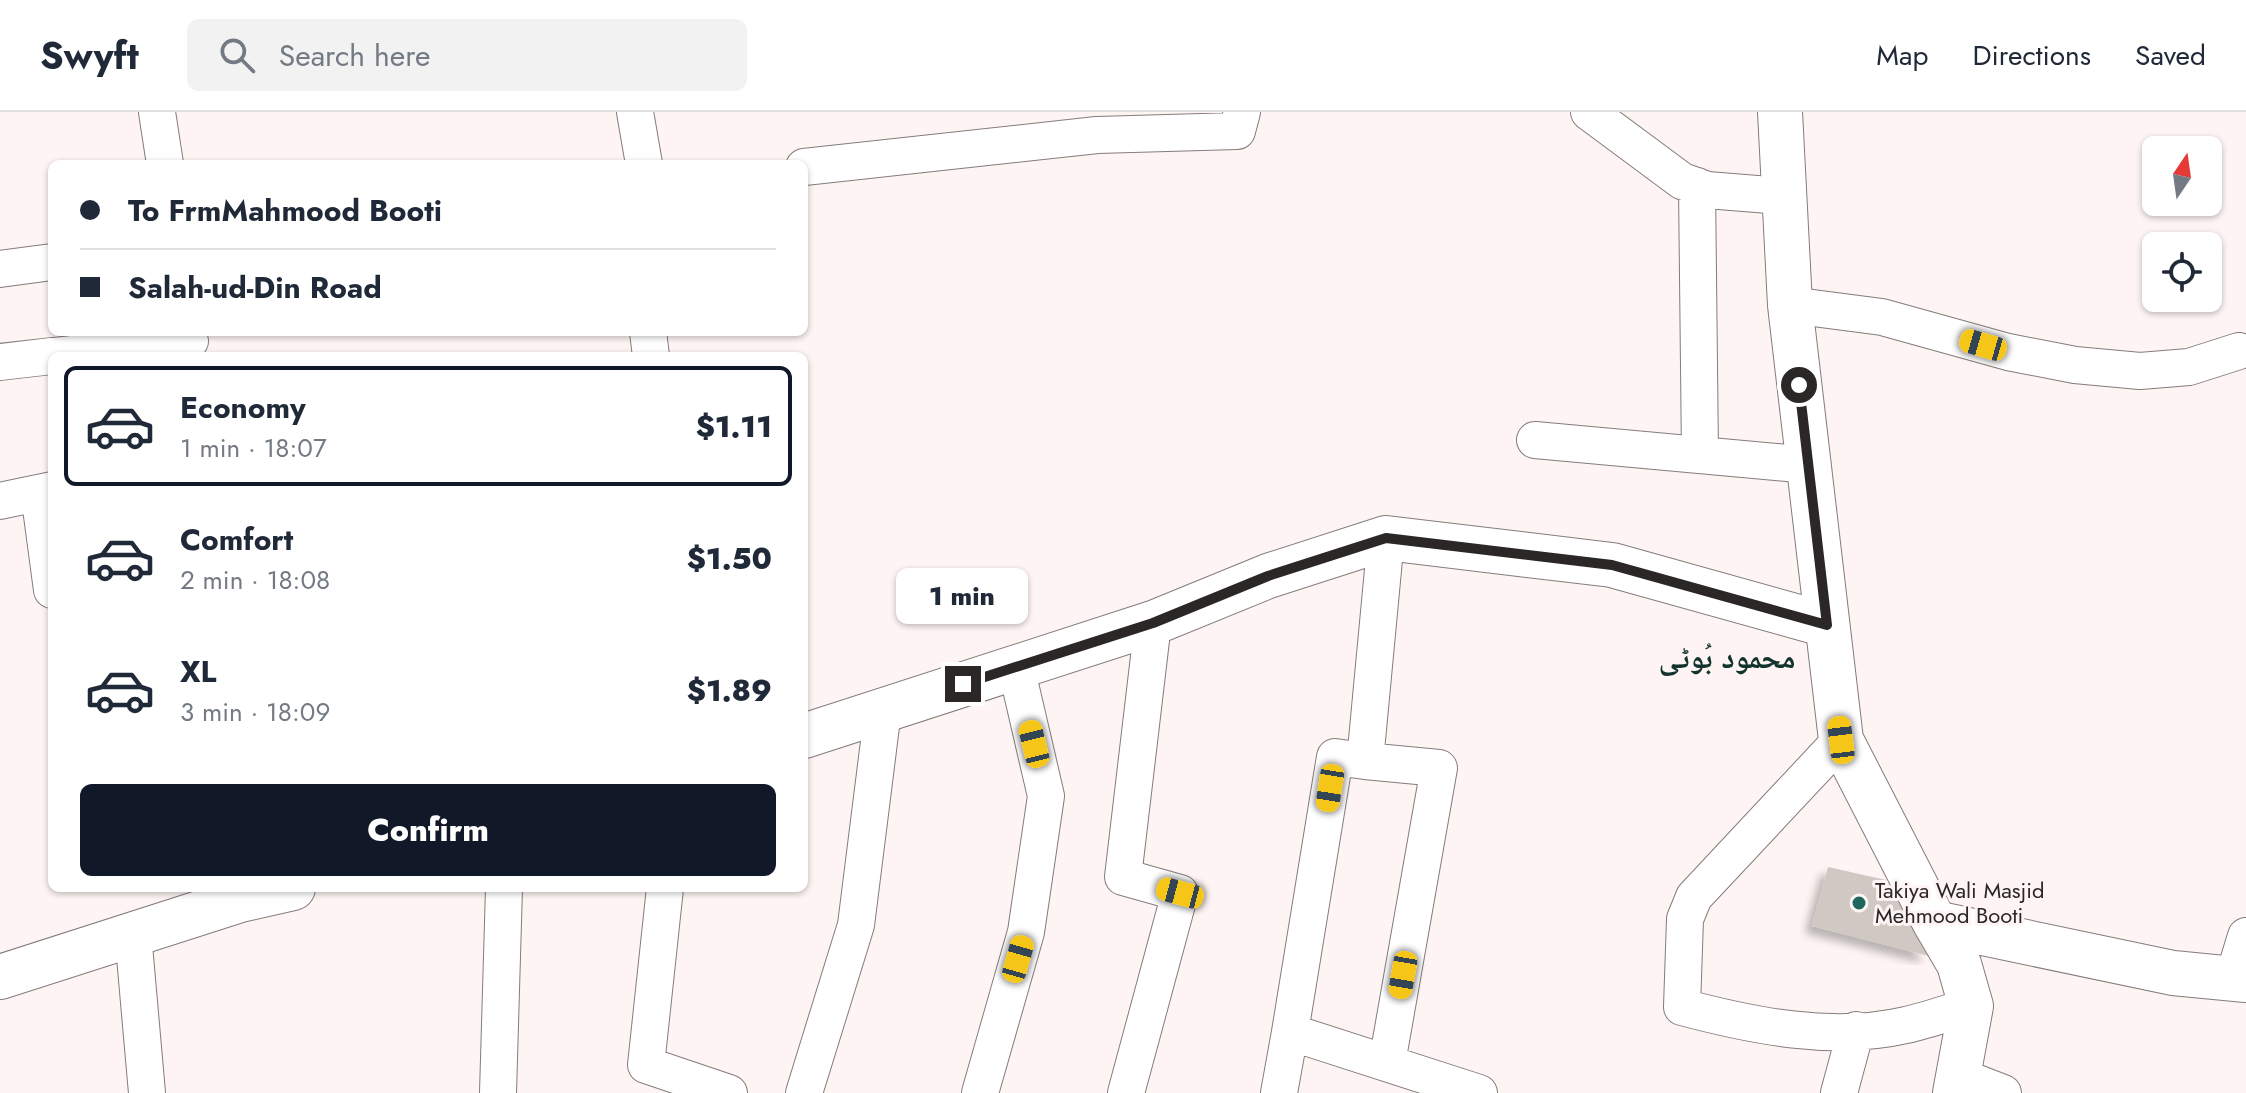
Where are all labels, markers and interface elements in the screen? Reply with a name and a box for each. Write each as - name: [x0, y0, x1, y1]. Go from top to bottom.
- search box: [187, 19, 747, 91]
- text: Swyft: [40, 28, 139, 83]
- icon: search: [215, 33, 259, 77]
- text: Search here: [279, 34, 431, 77]
- text: Map: [1876, 35, 1928, 76]
- text: Directions: [1972, 35, 2091, 76]
- text: Saved: [2135, 35, 2206, 76]
- north arrow: [2142, 136, 2222, 216]
- map controls: [2142, 136, 2222, 312]
- text: To FrmMahmood Booti: [128, 189, 442, 232]
- button: locate: [2142, 232, 2222, 312]
- text: Salah-ud-Din Road: [128, 266, 382, 309]
- car: [1957, 327, 2009, 363]
- route start: [1781, 367, 1817, 403]
- text: Economy: [180, 386, 306, 429]
- icon: car: [84, 390, 156, 462]
- text: $1.11: [696, 405, 772, 448]
- text: 1 min · 18:07: [180, 429, 327, 467]
- text: Comfort: [180, 518, 293, 561]
- icon: car: [84, 522, 156, 594]
- text: $1.50: [687, 537, 772, 580]
- text: 2 min · 18:08: [180, 561, 330, 599]
- callout: 1 min: [897, 568, 1029, 624]
- text: 1 min: [929, 577, 995, 615]
- district label: محمود بُوٹی: [1659, 636, 1795, 679]
- text: XL: [180, 650, 216, 693]
- icon: car: [84, 654, 156, 726]
- route end: [945, 666, 981, 702]
- text: $1.89: [687, 669, 772, 712]
- text: 3 min · 18:09: [180, 693, 330, 731]
- car: [1826, 715, 1856, 765]
- car: [1017, 718, 1051, 770]
- car: [1314, 762, 1346, 814]
- button: Confirm: [80, 784, 776, 876]
- place label: Takiya Wali Masjid Mehmood Booti: [1875, 874, 2044, 931]
- car: [1154, 875, 1206, 911]
- marker: Takiya Wali Masjid Mehmood Booti: [1850, 894, 1868, 912]
- car: [1000, 933, 1036, 985]
- car: [1387, 949, 1419, 1001]

